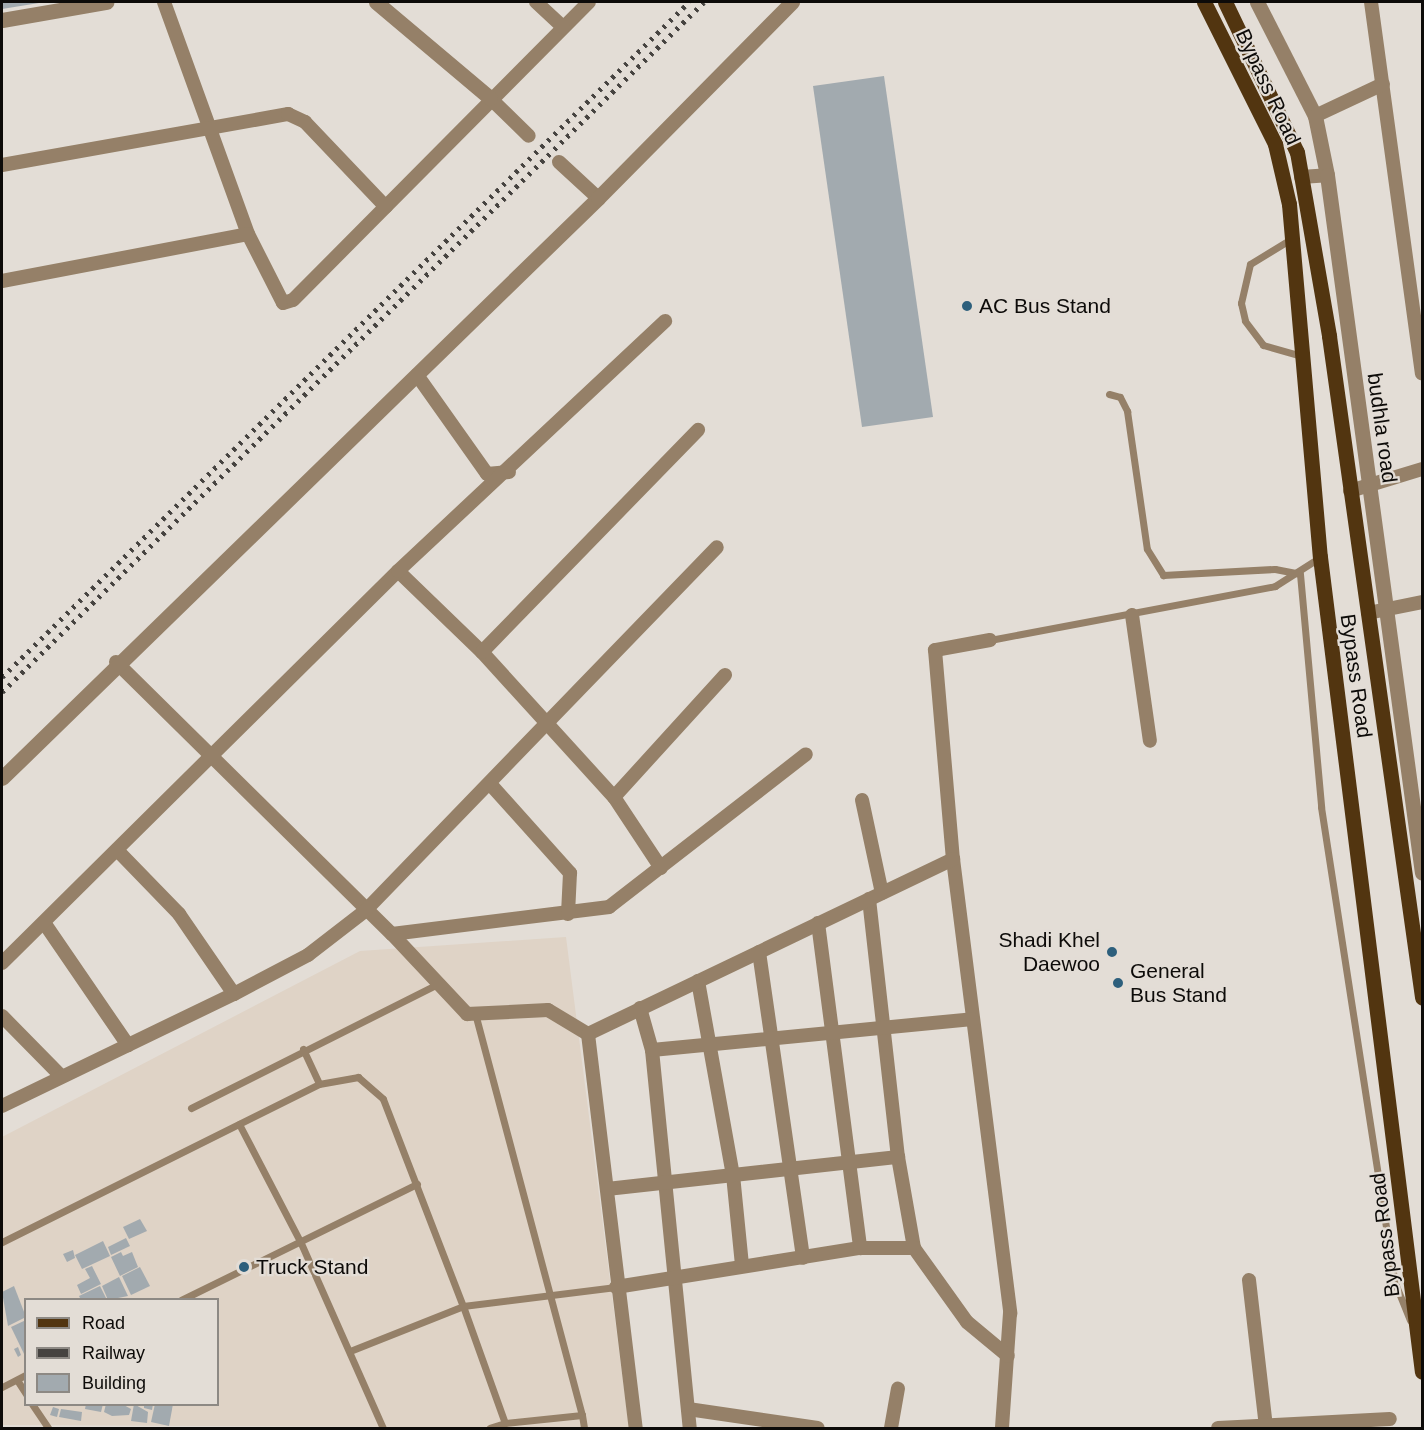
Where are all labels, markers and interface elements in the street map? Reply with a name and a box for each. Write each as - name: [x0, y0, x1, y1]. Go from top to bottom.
- street label: Bypass Road: [1230, 25, 1306, 149]
- place label: AC Bus Stand: [979, 293, 1111, 319]
- marker: AC Bus Stand: [960, 299, 974, 313]
- street label: budhla road: [1362, 371, 1402, 485]
- street label: Bypass Road: [1335, 612, 1377, 740]
- place label: Shadi Khel Daewoo: [998, 927, 1100, 977]
- marker: Shadi Khel Daewoo: [1105, 945, 1119, 959]
- place label: General Bus Stand: [1130, 958, 1227, 1008]
- marker: General Bus Stand: [1111, 976, 1125, 990]
- street label: Bypass Road: [1365, 1171, 1405, 1299]
- place label: Truck Stand: [256, 1254, 368, 1280]
- marker: Truck Stand: [237, 1260, 251, 1274]
- legend: [24, 1298, 219, 1406]
- text: Road: [82, 1313, 125, 1333]
- text: Railway: [82, 1343, 145, 1363]
- text: Building: [82, 1373, 146, 1393]

